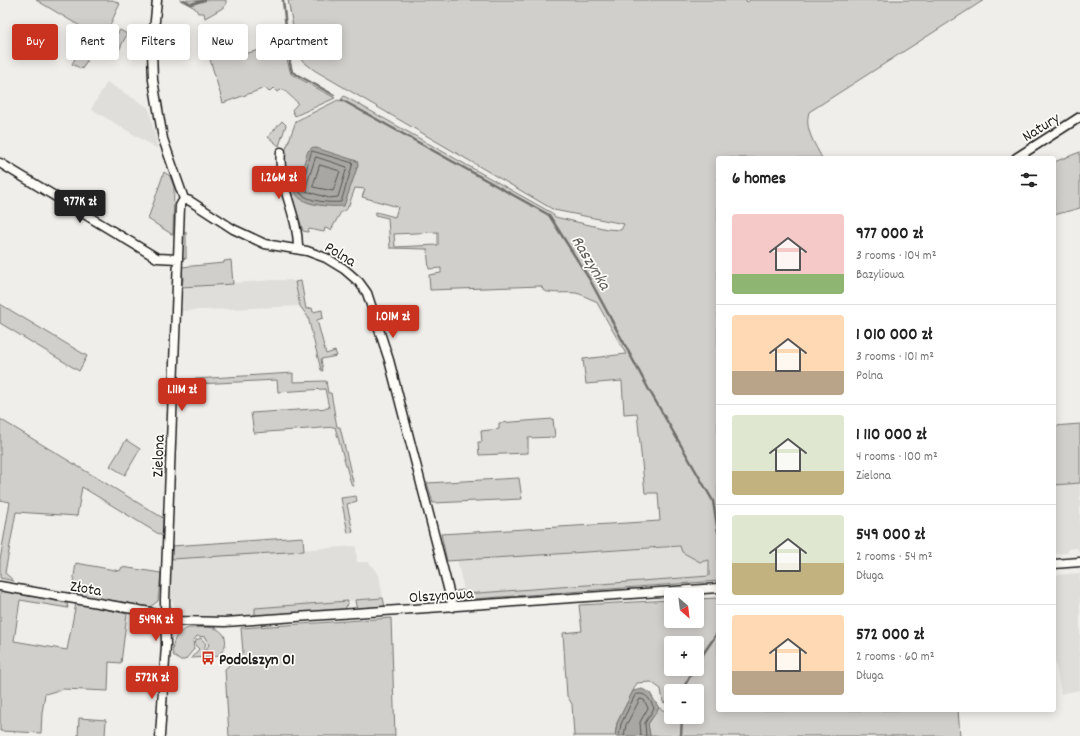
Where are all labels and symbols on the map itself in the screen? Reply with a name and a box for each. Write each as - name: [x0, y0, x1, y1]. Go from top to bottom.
- street label: Natury: [1018, 107, 1065, 149]
- pin: 1.26M zł: [238, 166, 320, 200]
- pin: 977K zł: [43, 190, 117, 224]
- water label: Raszynka: [564, 232, 616, 296]
- street label: Polna: [320, 237, 360, 274]
- pin: 1.01M zł: [352, 305, 434, 339]
- pin: 1.11M zł: [141, 378, 223, 412]
- street label: Zielona: [147, 434, 172, 478]
- street label: Złota: [68, 575, 104, 604]
- street label: Olszynowa: [408, 583, 475, 610]
- north arrow: [664, 588, 704, 628]
- pin: 549K zł: [119, 608, 193, 642]
- place label: Podolszyn 01: [219, 649, 294, 672]
- bus stop icon: Podolszyn 01: [200, 650, 216, 666]
- pin: 572K zł: [115, 666, 189, 700]

